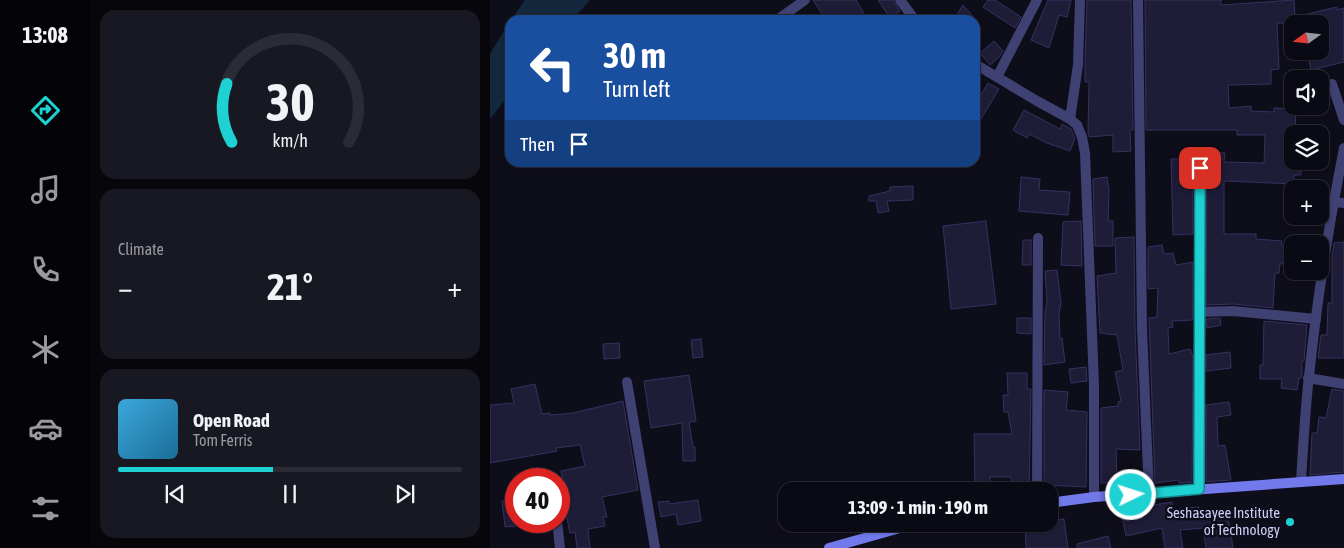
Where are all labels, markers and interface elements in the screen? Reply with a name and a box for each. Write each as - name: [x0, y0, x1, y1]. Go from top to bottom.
- north arrow: [1284, 15, 1329, 60]
- map controls: [1284, 15, 1329, 280]
- text: 13:08: [22, 22, 68, 48]
- icon: left: [520, 35, 585, 100]
- text: 30 m: [603, 35, 666, 75]
- button: sound: [1284, 70, 1329, 115]
- text: 30: [266, 72, 314, 132]
- text: Turn left: [603, 76, 670, 102]
- icon: directions: [28, 93, 63, 128]
- button: layers: [1284, 125, 1329, 170]
- text: km/h: [272, 130, 308, 151]
- icon: arrive: [565, 130, 593, 158]
- text: Then: [520, 133, 555, 155]
- pin: [1179, 147, 1221, 189]
- icon: arrive: [1186, 154, 1214, 182]
- icon: music: [28, 172, 63, 207]
- button: +: [1284, 180, 1329, 225]
- button: −: [1284, 235, 1329, 280]
- text: Climate: [118, 240, 164, 258]
- icon: phone: [28, 252, 63, 287]
- text: 21°: [267, 265, 313, 308]
- text: −: [118, 271, 133, 303]
- text: +: [447, 271, 462, 303]
- icon: climate: [28, 332, 63, 367]
- text: Open Road: [193, 409, 270, 431]
- icon: car: [28, 411, 63, 446]
- text: Tom Ferris: [193, 431, 252, 449]
- speed limit sign: 40: [505, 468, 570, 533]
- position arrow: [1104, 468, 1156, 520]
- icon: previous: [161, 480, 189, 508]
- icon: pause: [276, 480, 304, 508]
- icon: next: [391, 480, 419, 508]
- icon: filters: [28, 491, 63, 526]
- text: 13:09 · 1 min · 190 m: [848, 496, 988, 518]
- place label: Seshasayee Institute of Technology: [1167, 504, 1280, 538]
- marker: Seshasayee Institute of Technology: [1284, 516, 1296, 528]

